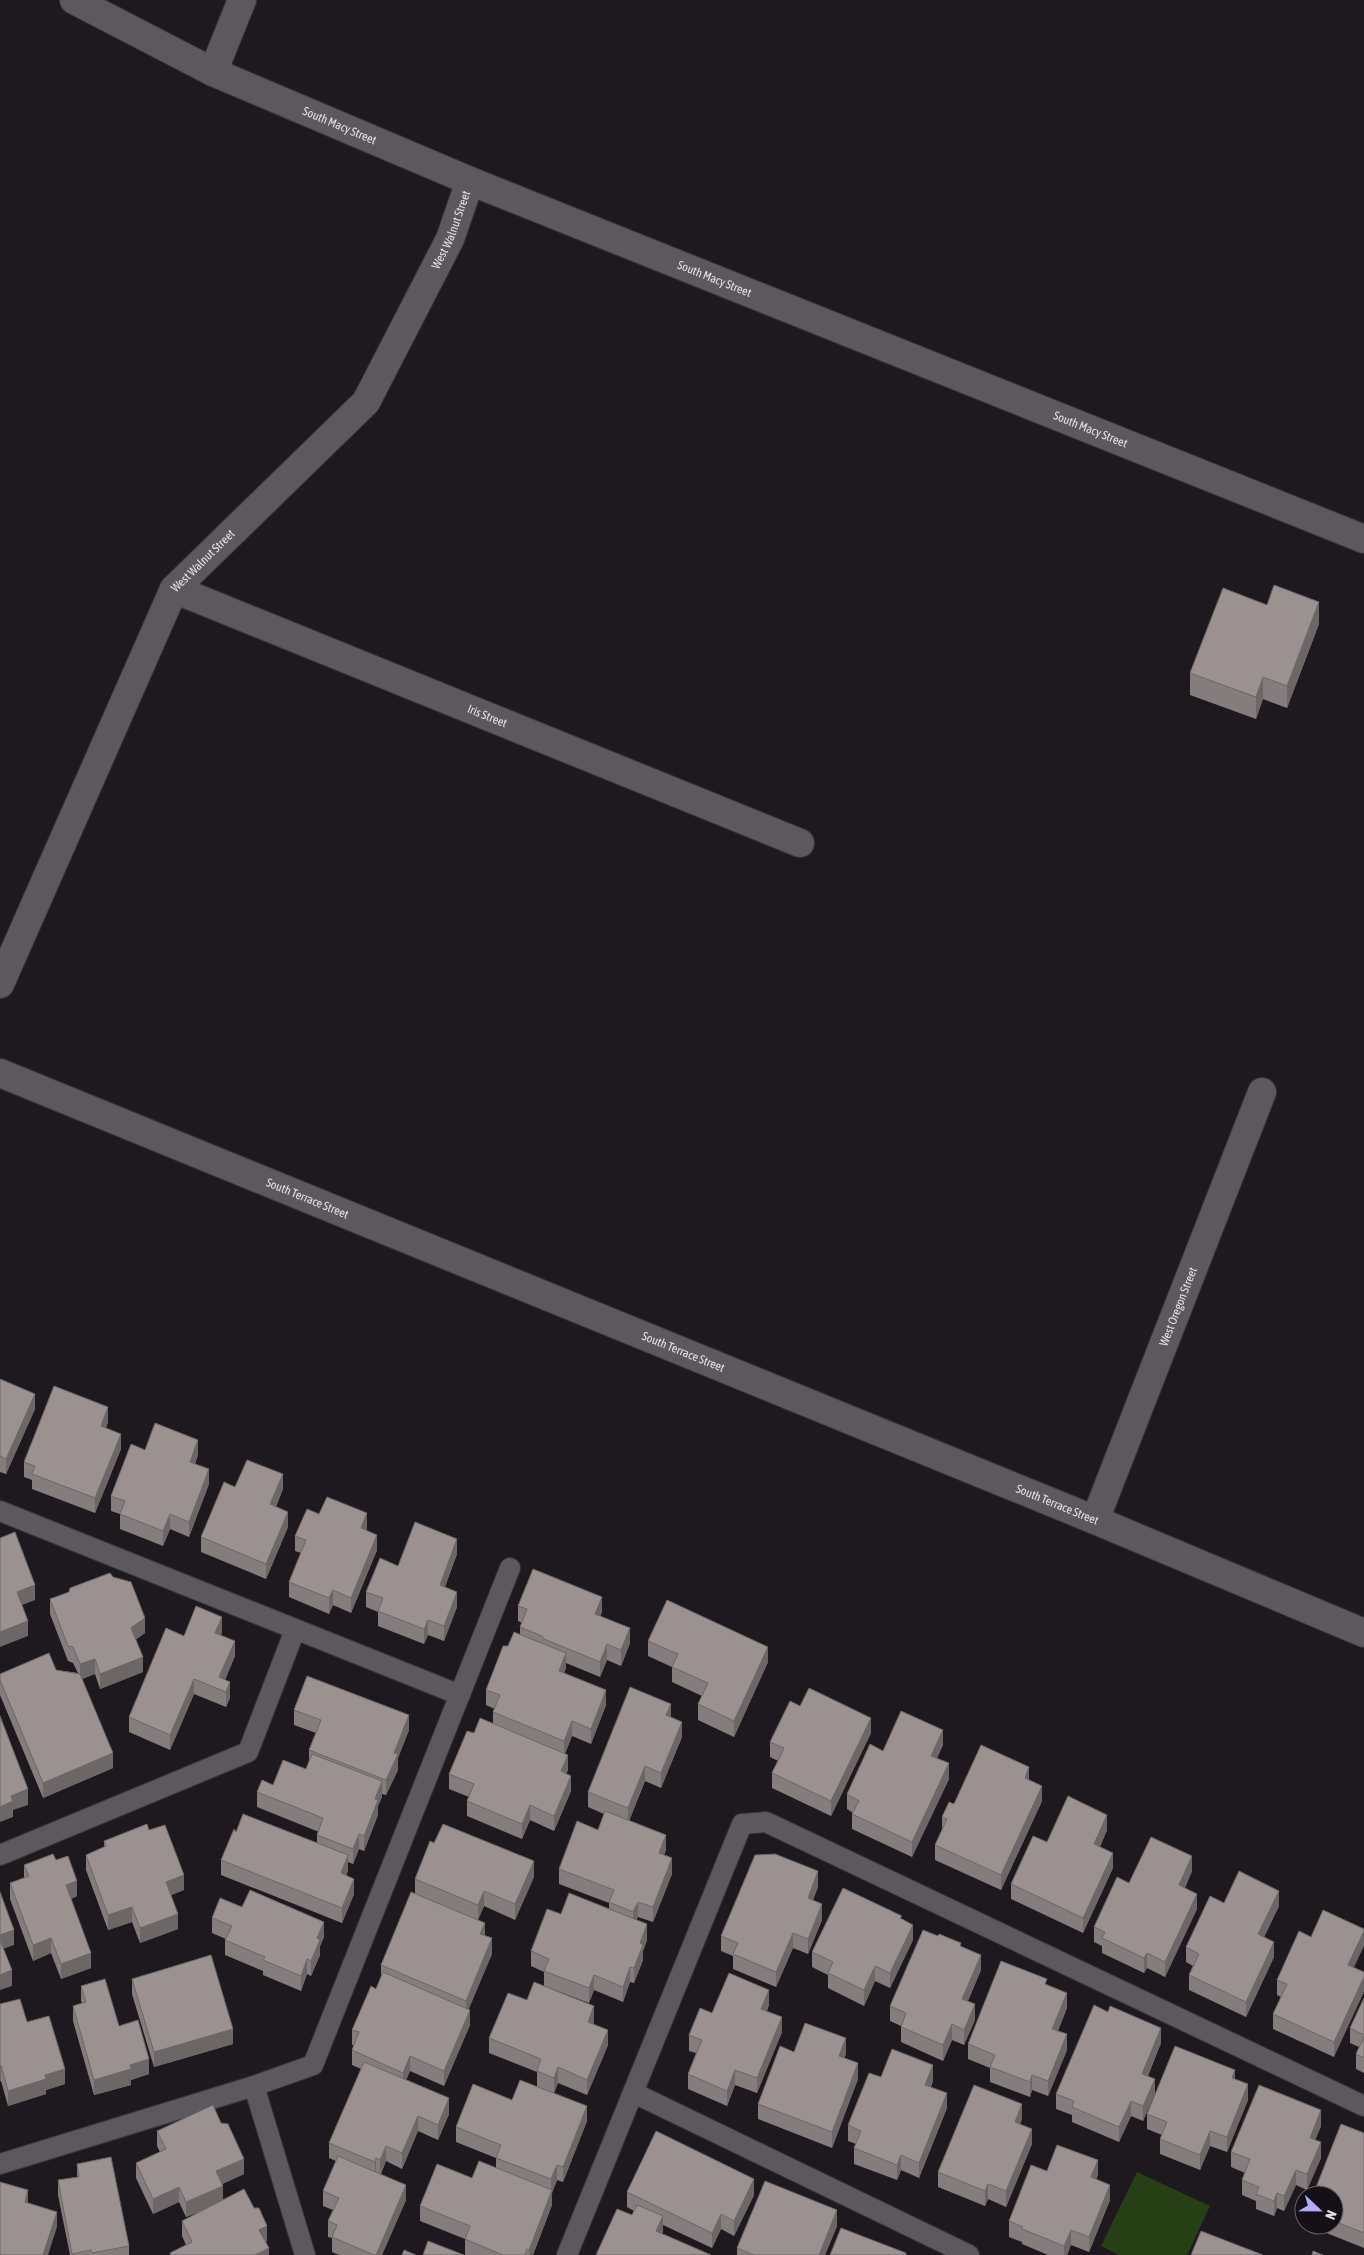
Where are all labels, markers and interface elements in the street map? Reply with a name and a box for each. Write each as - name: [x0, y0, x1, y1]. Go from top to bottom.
- street label: South Macy Street: [301, 104, 379, 148]
- street label: West Walnut Street: [429, 188, 473, 271]
- street label: South Macy Street: [675, 258, 754, 300]
- street label: South Macy Street: [1051, 408, 1130, 451]
- street label: West Walnut Street: [168, 526, 238, 595]
- street label: Iris Street: [465, 702, 510, 731]
- street label: South Terrace Street: [264, 1175, 351, 1222]
- street label: West Oregon Street: [1157, 1265, 1200, 1348]
- street label: South Terrace Street: [640, 1329, 727, 1375]
- street label: South Terrace Street: [1014, 1482, 1101, 1528]
- north arrow: [1294, 2185, 1344, 2235]
- text: N: [1322, 2208, 1340, 2222]

